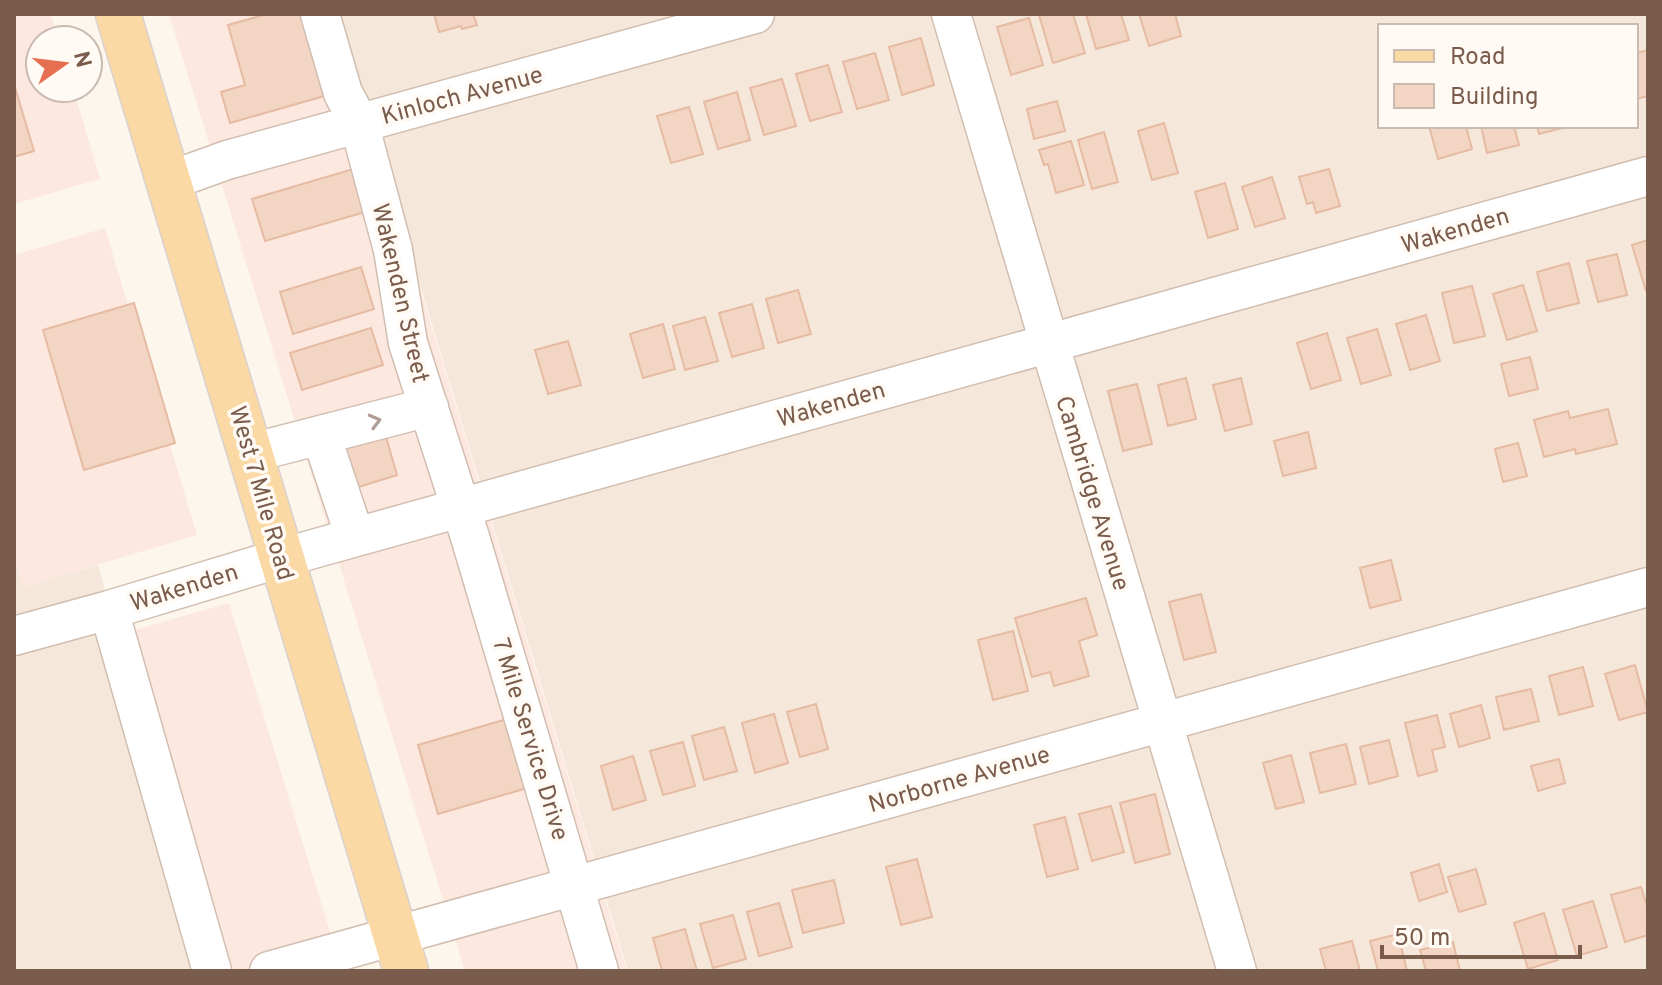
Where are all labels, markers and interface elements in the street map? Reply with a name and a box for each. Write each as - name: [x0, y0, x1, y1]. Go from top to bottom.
- north arrow: [24, 24, 104, 104]
- legend: [1378, 24, 1638, 128]
- text: Road: [1450, 43, 1506, 73]
- text: N: [66, 49, 96, 71]
- street label: Kinloch Avenue: [378, 61, 547, 133]
- text: Building: [1450, 83, 1539, 113]
- street label: Wakenden Street: [364, 201, 434, 386]
- street label: Wakenden: [1398, 202, 1513, 262]
- street label: Wakenden: [774, 376, 889, 436]
- street label: Cambridge Avenue: [1047, 393, 1135, 595]
- street label: West 7 Mile Road: [221, 403, 299, 584]
- one-way arrow: [368, 413, 381, 430]
- street label: Wakenden: [127, 558, 242, 620]
- street label: 7 Mile Service Drive: [484, 635, 574, 844]
- street label: Norborne Avenue: [865, 741, 1054, 821]
- scale bar: [1382, 909, 1580, 959]
- text: 50 m: [1394, 924, 1450, 954]

